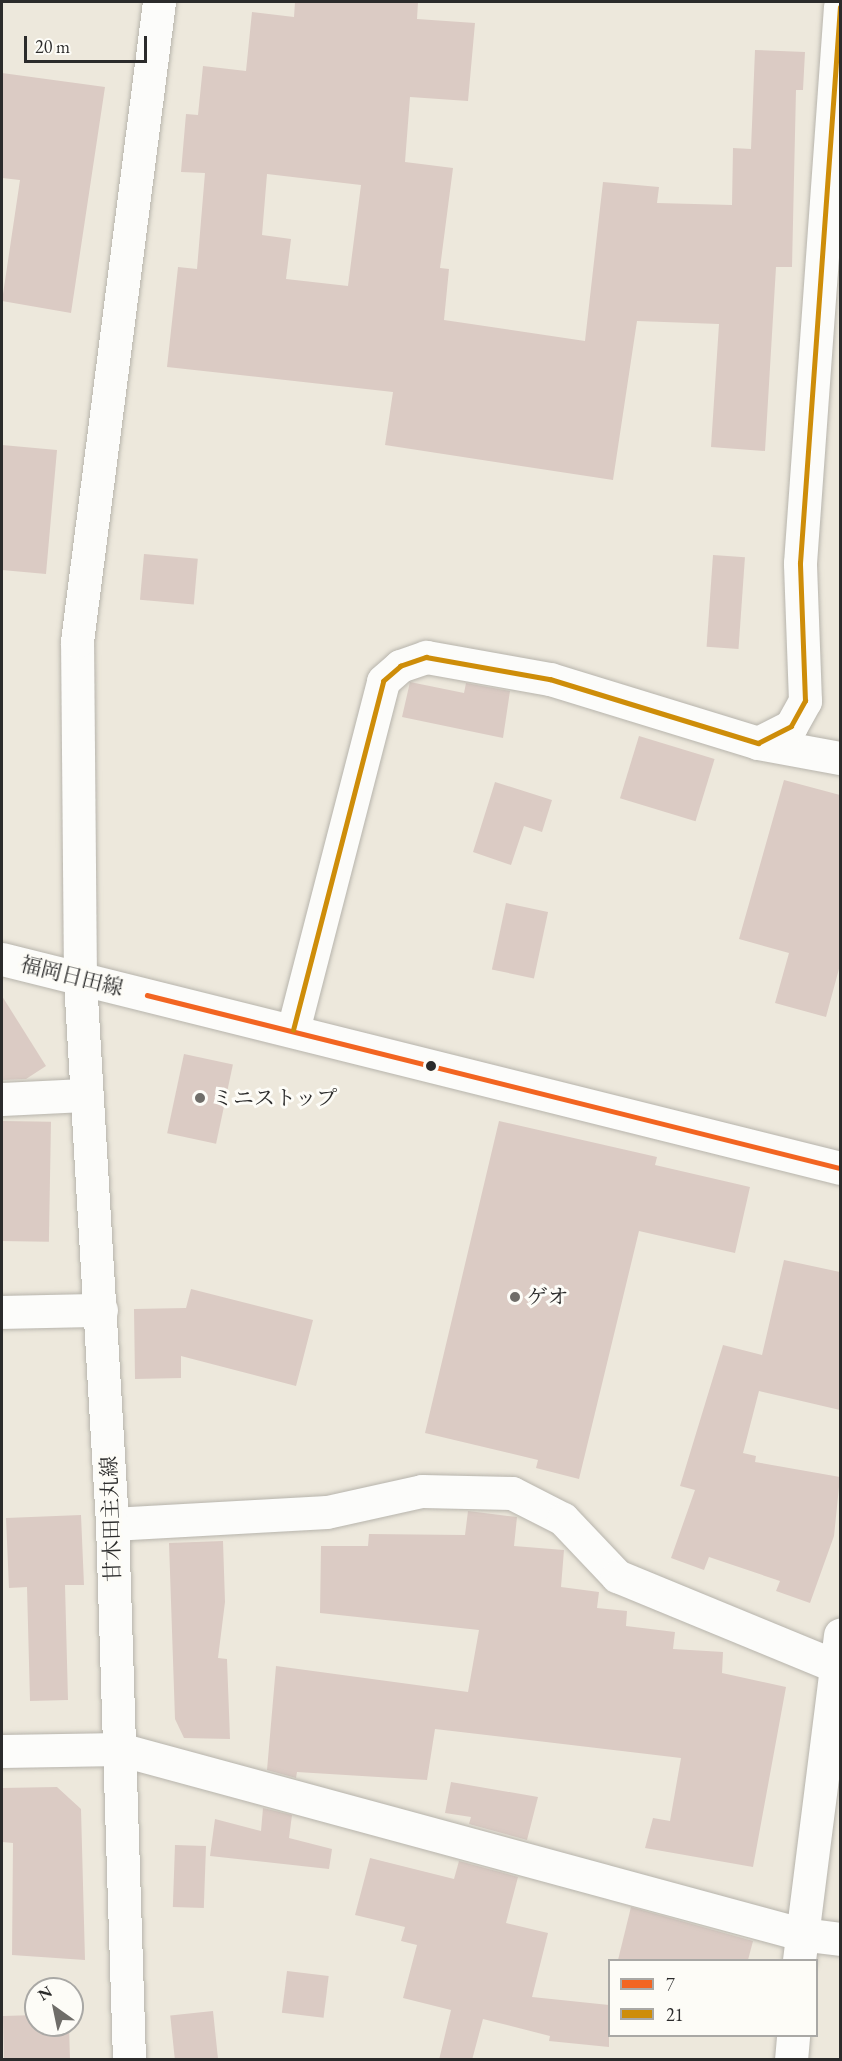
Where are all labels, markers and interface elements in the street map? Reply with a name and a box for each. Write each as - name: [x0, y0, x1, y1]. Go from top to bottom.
- scale bar: [27, 24, 150, 62]
- text: 20 m: [35, 35, 70, 58]
- street label: 福岡日田線: [18, 951, 126, 1001]
- unlabelled marker: [425, 1060, 437, 1072]
- place label: ミニストップ: [212, 1085, 338, 1111]
- marker: ミニストップ: [193, 1091, 207, 1105]
- place label: ゲオ: [527, 1284, 569, 1310]
- marker: ゲオ: [508, 1290, 522, 1304]
- street label: 甘木田主丸線: [96, 1456, 126, 1582]
- legend: [608, 1959, 818, 2037]
- text: 7: [666, 1973, 675, 1996]
- north arrow: [24, 1977, 84, 2037]
- text: N: [34, 1981, 56, 2005]
- text: 21: [666, 2003, 683, 2026]

